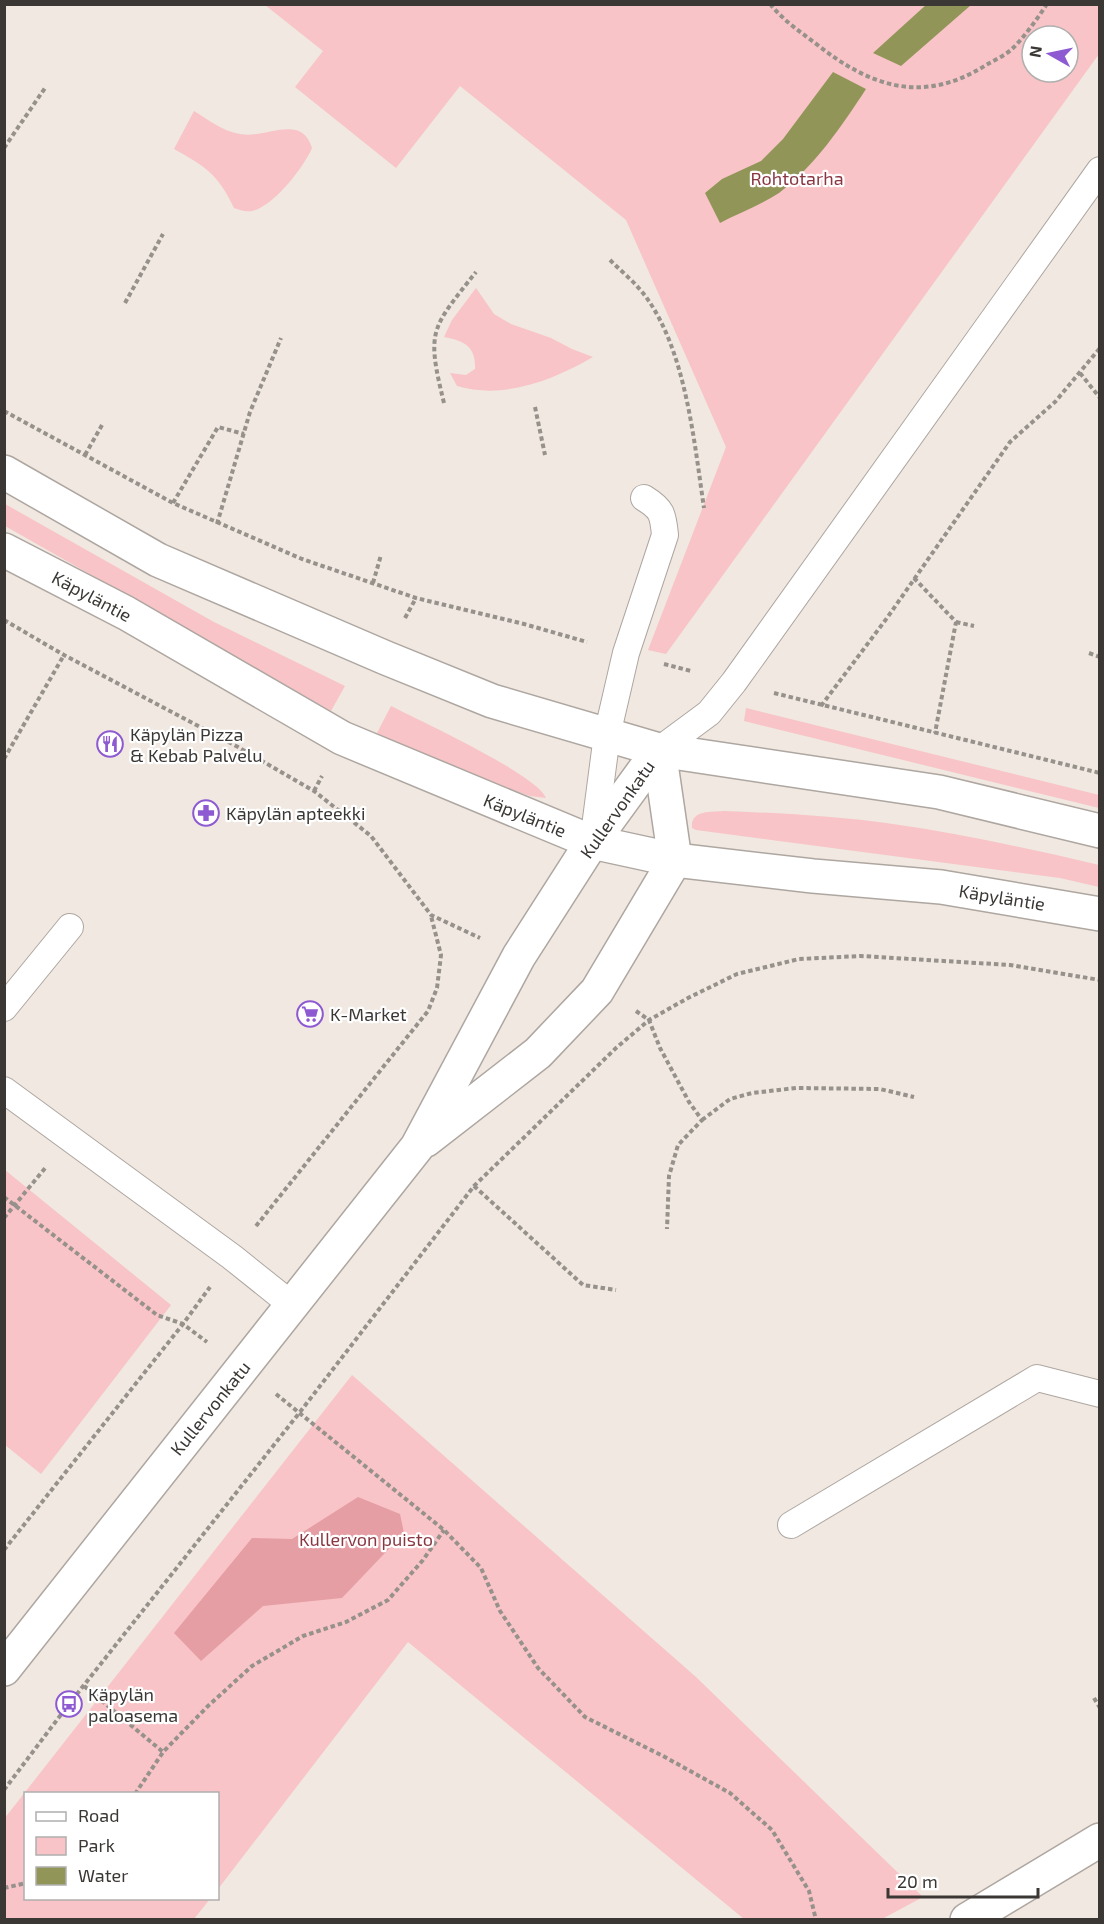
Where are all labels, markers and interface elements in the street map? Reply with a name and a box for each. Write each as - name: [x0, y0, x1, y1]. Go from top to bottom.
- north arrow: [1020, 24, 1080, 84]
- text: N: [1024, 44, 1045, 59]
- park label: Rohtotarha: [750, 167, 844, 189]
- street label: Käpyläntie: [48, 566, 136, 626]
- place label: Käpylän Pizza & Kebab Palvelu: [130, 723, 262, 766]
- restaurant icon: Käpylän Pizza & Kebab Palvelu: [95, 729, 125, 759]
- street label: Kullervonkatu: [575, 756, 659, 862]
- street label: Käpyläntie: [481, 788, 569, 842]
- pharmacy icon: Käpylän apteekki: [191, 798, 221, 828]
- place label: Käpylän apteekki: [226, 802, 365, 824]
- street label: Käpyläntie: [957, 879, 1047, 915]
- supermarket icon: K-Market: [295, 999, 325, 1029]
- place label: K-Market: [330, 1003, 407, 1025]
- street label: Kullervonkatu: [165, 1357, 255, 1459]
- park label: Kullervon puisto: [299, 1528, 433, 1550]
- place label: Käpylän paloasema: [88, 1683, 178, 1726]
- bus stop icon: Käpylän paloasema: [54, 1689, 84, 1719]
- legend: [24, 1792, 219, 1900]
- text: Road: [78, 1804, 119, 1826]
- text: Park: [78, 1834, 115, 1856]
- scale bar: [888, 1861, 1038, 1899]
- text: Water: [78, 1864, 128, 1886]
- text: 20 m: [897, 1870, 938, 1892]

